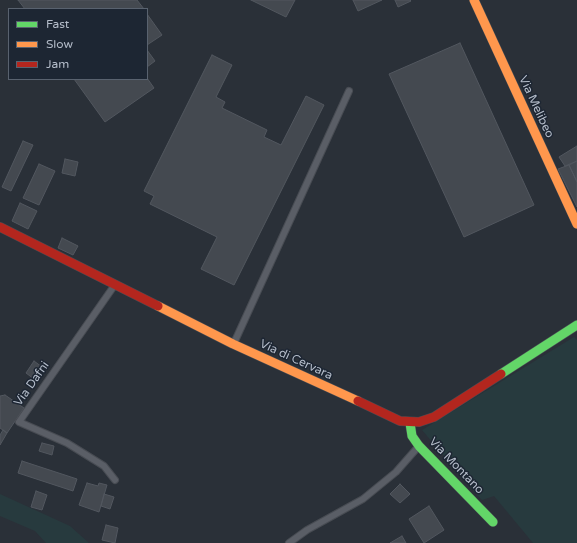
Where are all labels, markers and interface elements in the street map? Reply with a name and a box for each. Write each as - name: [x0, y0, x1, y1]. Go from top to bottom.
- legend: [8, 8, 148, 80]
- text: Fast: [46, 17, 69, 31]
- text: Slow: [46, 37, 73, 51]
- text: Jam: [46, 57, 69, 71]
- street label: Via Melibeo: [515, 74, 557, 140]
- street label: Via di Cervara: [257, 337, 335, 383]
- street label: Via Dafni: [11, 359, 53, 409]
- street label: Via Montano: [426, 435, 486, 497]

